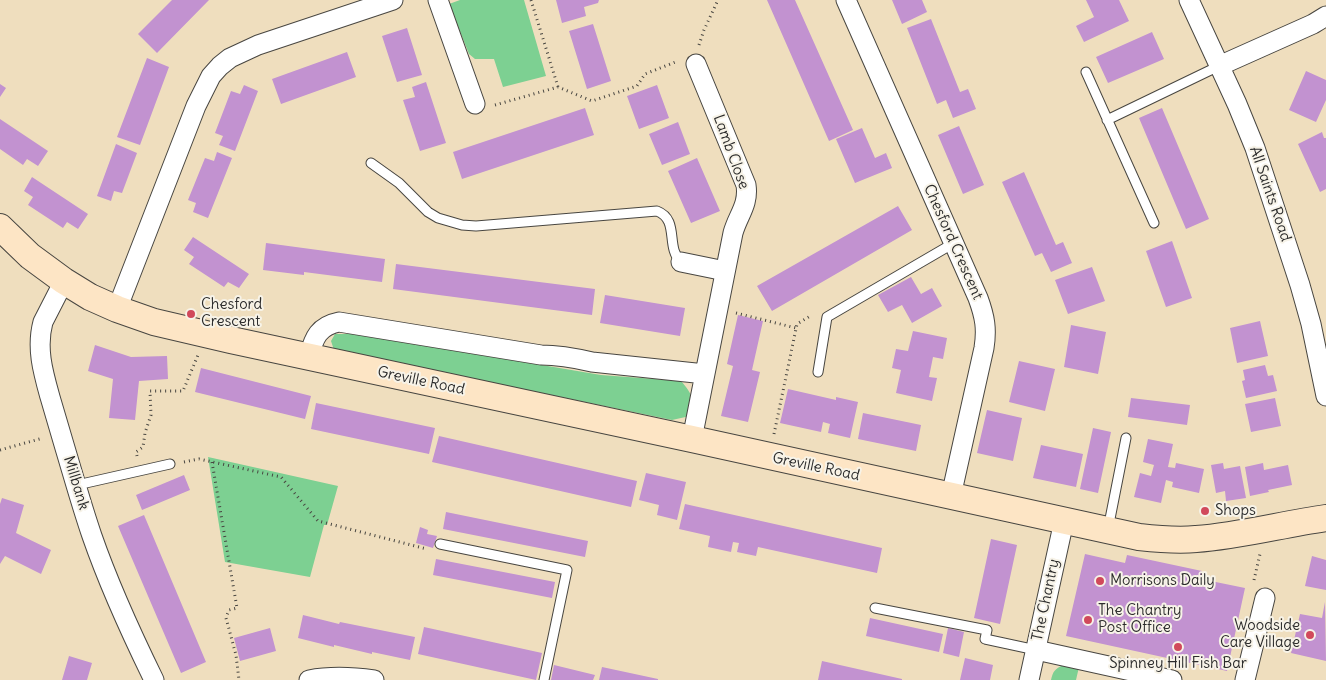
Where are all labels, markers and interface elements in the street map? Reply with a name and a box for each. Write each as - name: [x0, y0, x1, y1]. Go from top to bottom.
- street label: Lamb Close: [709, 112, 753, 192]
- street label: All Saints Road: [1245, 144, 1295, 244]
- street label: Chesford Crescent: [919, 182, 987, 302]
- place label: Chesford Crescent: [201, 296, 262, 331]
- marker: Chesford Crescent: [185, 308, 197, 320]
- street label: Greville Road: [376, 363, 466, 399]
- street label: Greville Road: [771, 449, 861, 485]
- street label: Millbank: [59, 454, 93, 512]
- place label: Shops: [1215, 502, 1256, 520]
- marker: Shops: [1199, 505, 1211, 517]
- street label: The Chantry: [1029, 557, 1063, 643]
- place label: Morrisons Daily: [1110, 572, 1215, 590]
- marker: Morrisons Daily: [1094, 575, 1106, 587]
- place label: The Chantry Post Office: [1098, 602, 1181, 637]
- marker: The Chantry Post Office: [1082, 614, 1094, 626]
- place label: Woodside Care Village: [1220, 617, 1300, 652]
- marker: Woodside Care Village: [1304, 629, 1316, 641]
- marker: Spinney Hill Fish Bar: [1172, 641, 1184, 653]
- place label: Spinney Hill Fish Bar: [1109, 655, 1247, 673]

